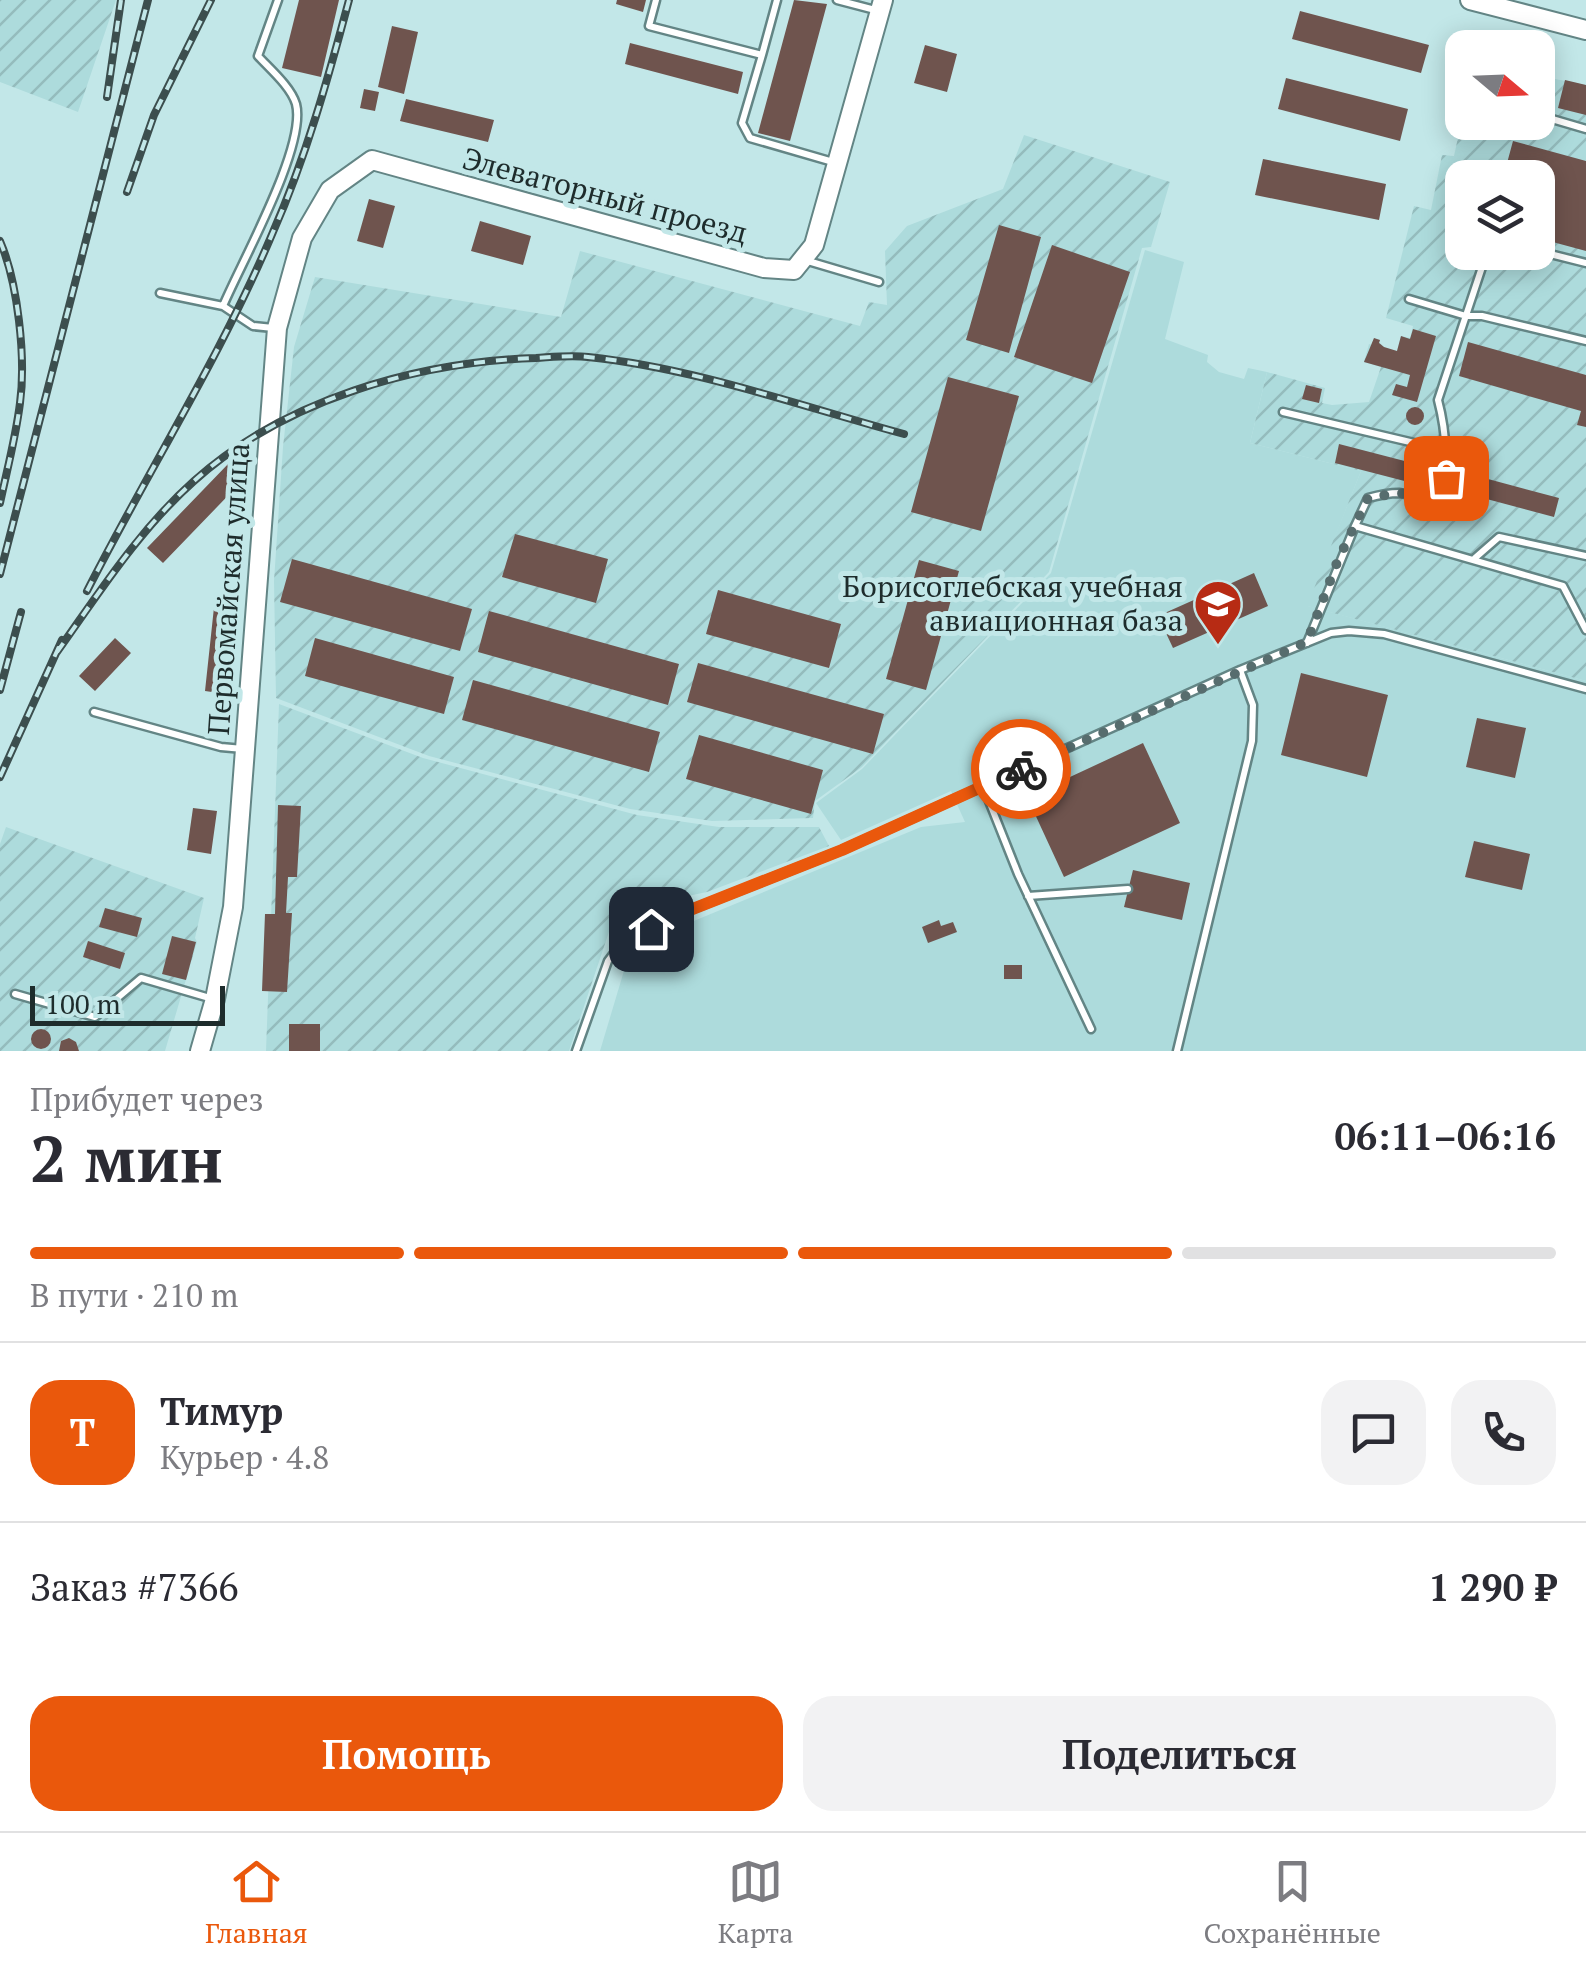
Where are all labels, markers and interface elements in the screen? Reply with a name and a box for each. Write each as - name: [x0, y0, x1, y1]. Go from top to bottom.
- north arrow: [1445, 30, 1555, 140]
- map controls: [1445, 30, 1555, 270]
- street label: Элеваторный проезд: [458, 138, 752, 252]
- button: layers: [1445, 160, 1555, 270]
- pin: [1404, 436, 1489, 521]
- street label: Первомайская улица: [198, 441, 258, 736]
- icon: bag: [1419, 451, 1474, 506]
- place label: Борисоглебская учебная авиационная база: [842, 566, 1183, 640]
- school or university icon: Борисоглебская учебная авиационная база: [1192, 578, 1244, 646]
- courier: [971, 719, 1071, 819]
- icon: bike: [994, 742, 1049, 797]
- pin: [609, 887, 694, 972]
- icon: home: [624, 902, 679, 957]
- scale bar: [30, 981, 225, 1026]
- text: 100 m: [45, 985, 121, 1022]
- text: Прибудет через: [30, 1078, 264, 1120]
- text: 06:11–06:16: [1334, 1111, 1556, 1161]
- text: 2 мин: [30, 1114, 223, 1201]
- text: В пути · 210 m: [30, 1274, 238, 1316]
- button: chat: [1321, 1380, 1426, 1485]
- button: phone: [1451, 1380, 1556, 1485]
- text: Тимур: [160, 1386, 283, 1436]
- text: Т: [70, 1407, 95, 1457]
- text: Курьер · 4.8: [160, 1436, 329, 1478]
- text: Заказ #7366: [30, 1562, 239, 1612]
- text: 1 290 ₽: [1428, 1562, 1556, 1612]
- button: Помощь: [30, 1696, 783, 1811]
- button: Поделиться: [803, 1696, 1556, 1811]
- tab: Главная: [205, 1854, 308, 1951]
- tab: Карта: [718, 1854, 793, 1951]
- tab: Сохранённые: [1203, 1854, 1381, 1951]

